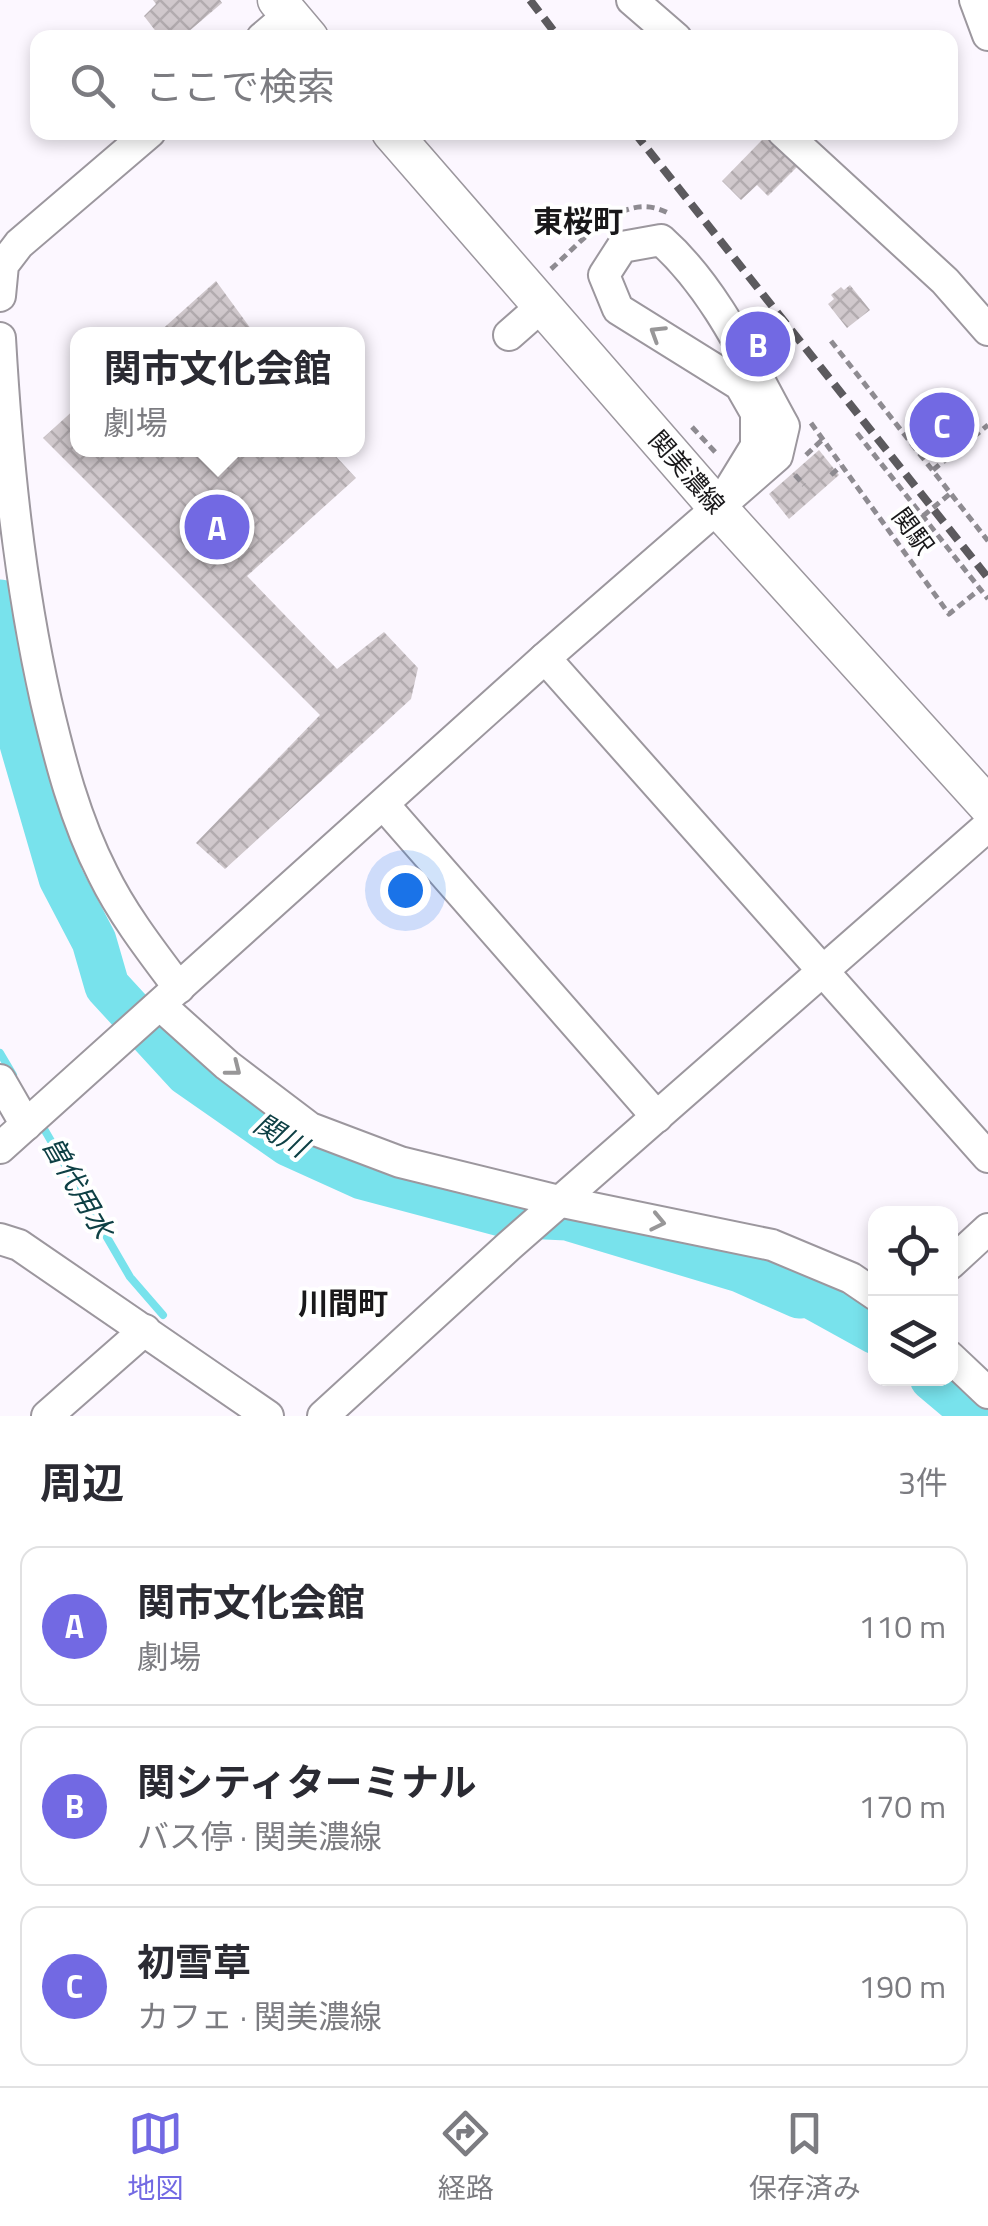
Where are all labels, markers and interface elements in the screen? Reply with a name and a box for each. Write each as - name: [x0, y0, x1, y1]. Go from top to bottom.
- search box: [30, 30, 958, 140]
- text: ここで検索: [145, 57, 335, 115]
- icon: search: [65, 58, 120, 113]
- district label: 東桜町: [533, 198, 623, 244]
- pin: B: [726, 306, 790, 382]
- popup: [70, 327, 365, 457]
- one-way arrow: [650, 327, 668, 346]
- text: 関市文化会館: [103, 339, 332, 397]
- pin: C: [910, 388, 974, 462]
- text: 劇場: [103, 398, 168, 446]
- street label: 関美濃線: [640, 422, 734, 522]
- pin: A: [184, 490, 250, 564]
- street label: 関駅: [883, 500, 943, 562]
- your location: [380, 865, 431, 916]
- one-way arrow: [223, 1057, 241, 1075]
- water label: 関川: [246, 1102, 319, 1169]
- water label: 曽代用水: [32, 1127, 127, 1249]
- map controls: [868, 1206, 958, 1386]
- button: locate: [868, 1206, 958, 1296]
- one-way arrow: [649, 1210, 666, 1231]
- district label: 川間町: [298, 1280, 388, 1326]
- button: layers: [868, 1296, 958, 1386]
- text: 周辺: [40, 1450, 124, 1514]
- text: 3件: [898, 1458, 948, 1506]
- text: 関市文化会館: [137, 1573, 365, 1631]
- text: A: [65, 1602, 84, 1650]
- text: 110 m: [858, 1602, 946, 1650]
- text: 劇場: [137, 1632, 201, 1680]
- text: 関シティターミナル: [137, 1753, 477, 1811]
- text: B: [65, 1782, 84, 1830]
- text: 170 m: [858, 1782, 946, 1830]
- text: バス停 · 関美濃線: [137, 1812, 382, 1860]
- text: 初雪草: [137, 1933, 251, 1991]
- text: C: [66, 1962, 83, 2010]
- text: 190 m: [858, 1962, 946, 2010]
- text: カフェ · 関美濃線: [137, 1992, 382, 2040]
- tab: 地図: [127, 2106, 183, 2209]
- tab: 経路: [438, 2106, 494, 2209]
- tab: 保存済み: [749, 2106, 861, 2209]

